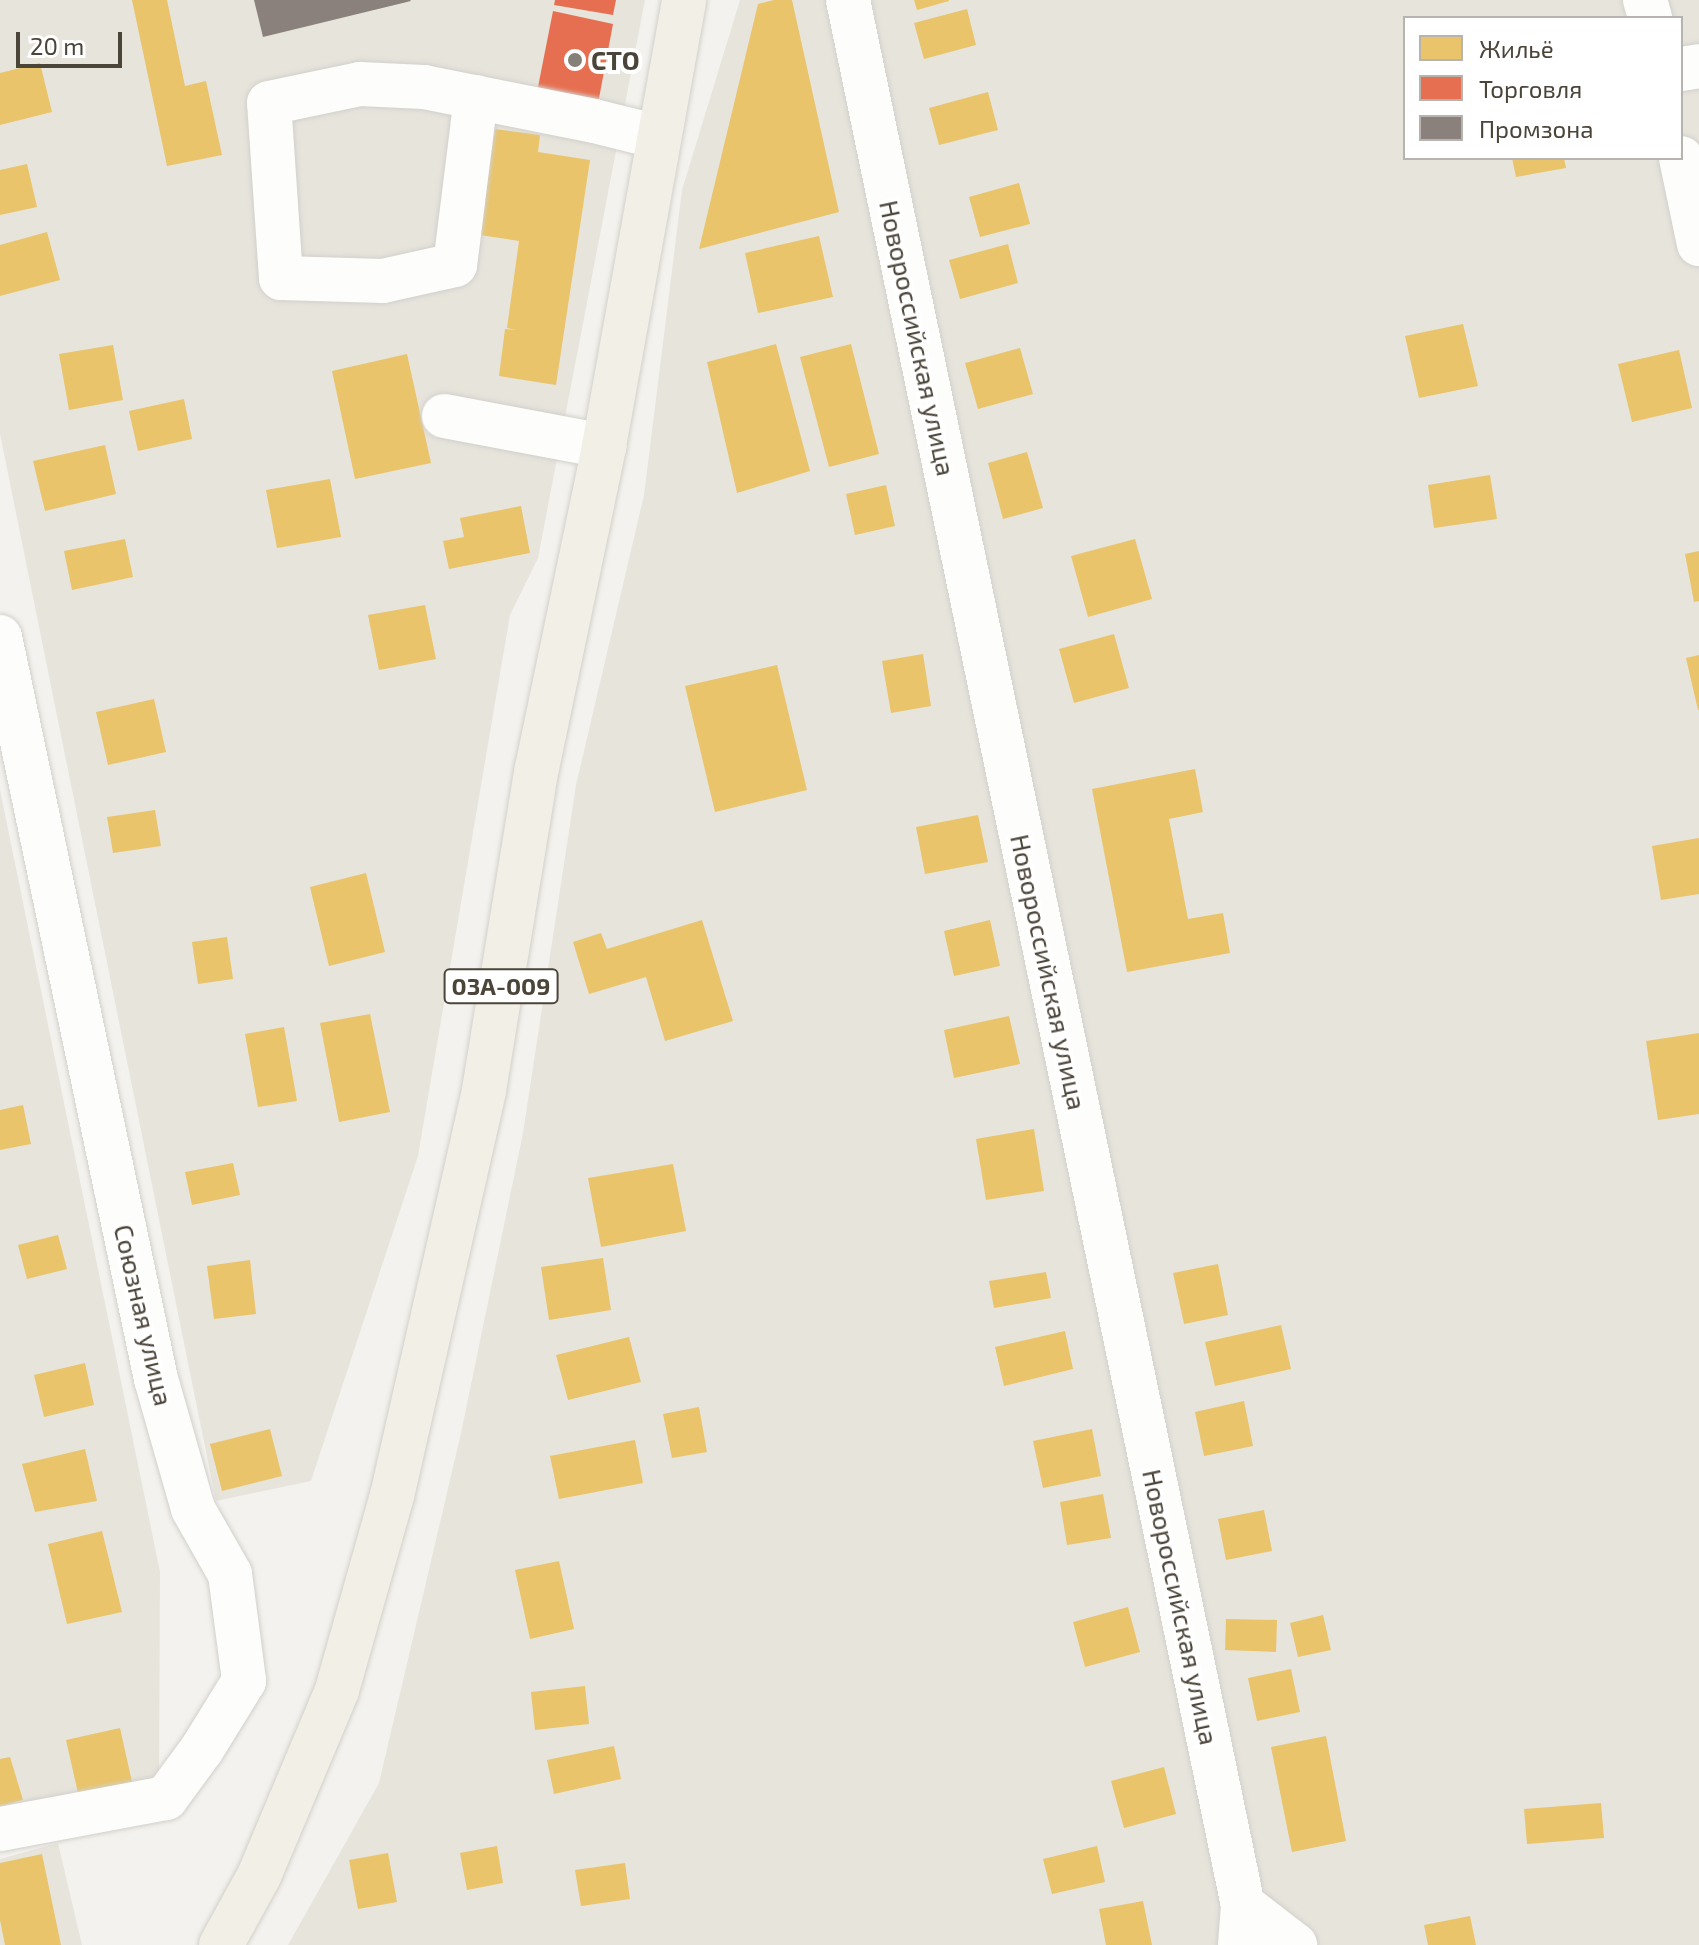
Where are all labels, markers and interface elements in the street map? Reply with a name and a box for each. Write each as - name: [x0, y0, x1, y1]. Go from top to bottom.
- scale bar: [20, 16, 126, 66]
- legend: [1403, 16, 1683, 160]
- text: 20 m: [30, 31, 84, 60]
- text: Жильё: [1479, 34, 1554, 63]
- place label: СТО: [591, 44, 640, 76]
- marker: СТО: [566, 51, 584, 69]
- text: Торговля: [1479, 74, 1582, 103]
- text: Промзона: [1479, 114, 1594, 143]
- street label: Новороссийская улица: [874, 197, 962, 479]
- street label: Новороссийская улица: [1005, 831, 1093, 1113]
- road number: 03А-009: [443, 966, 559, 1006]
- street label: Союзная улица: [108, 1221, 180, 1409]
- street label: Новороссийская улица: [1137, 1466, 1225, 1748]

